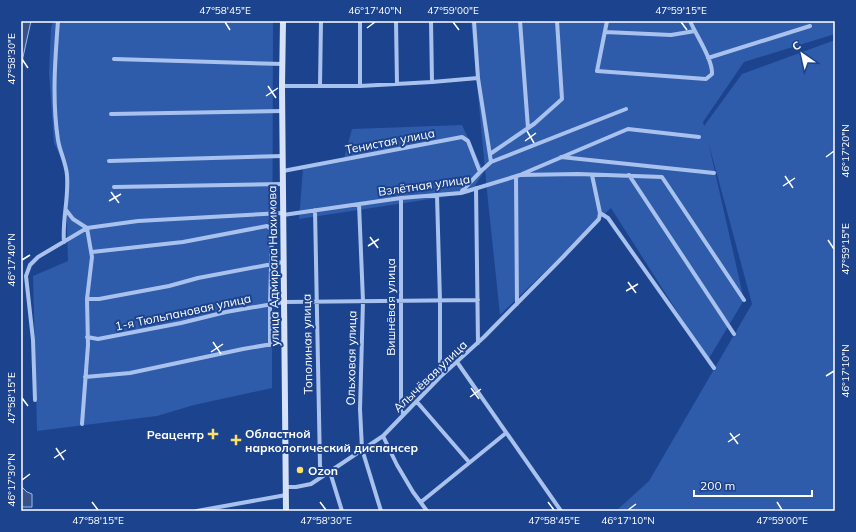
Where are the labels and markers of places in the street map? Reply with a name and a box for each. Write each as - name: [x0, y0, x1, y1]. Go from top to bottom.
- place label: Областной наркологический диспансер: [245, 426, 419, 455]
- place label: Реацентр: [147, 427, 204, 442]
- marker: Реацентр: [207, 428, 219, 440]
- marker: Областной наркологический диспансер: [230, 434, 242, 446]
- place label: Ozon: [308, 463, 338, 478]
- marker: Ozon: [295, 465, 305, 475]

